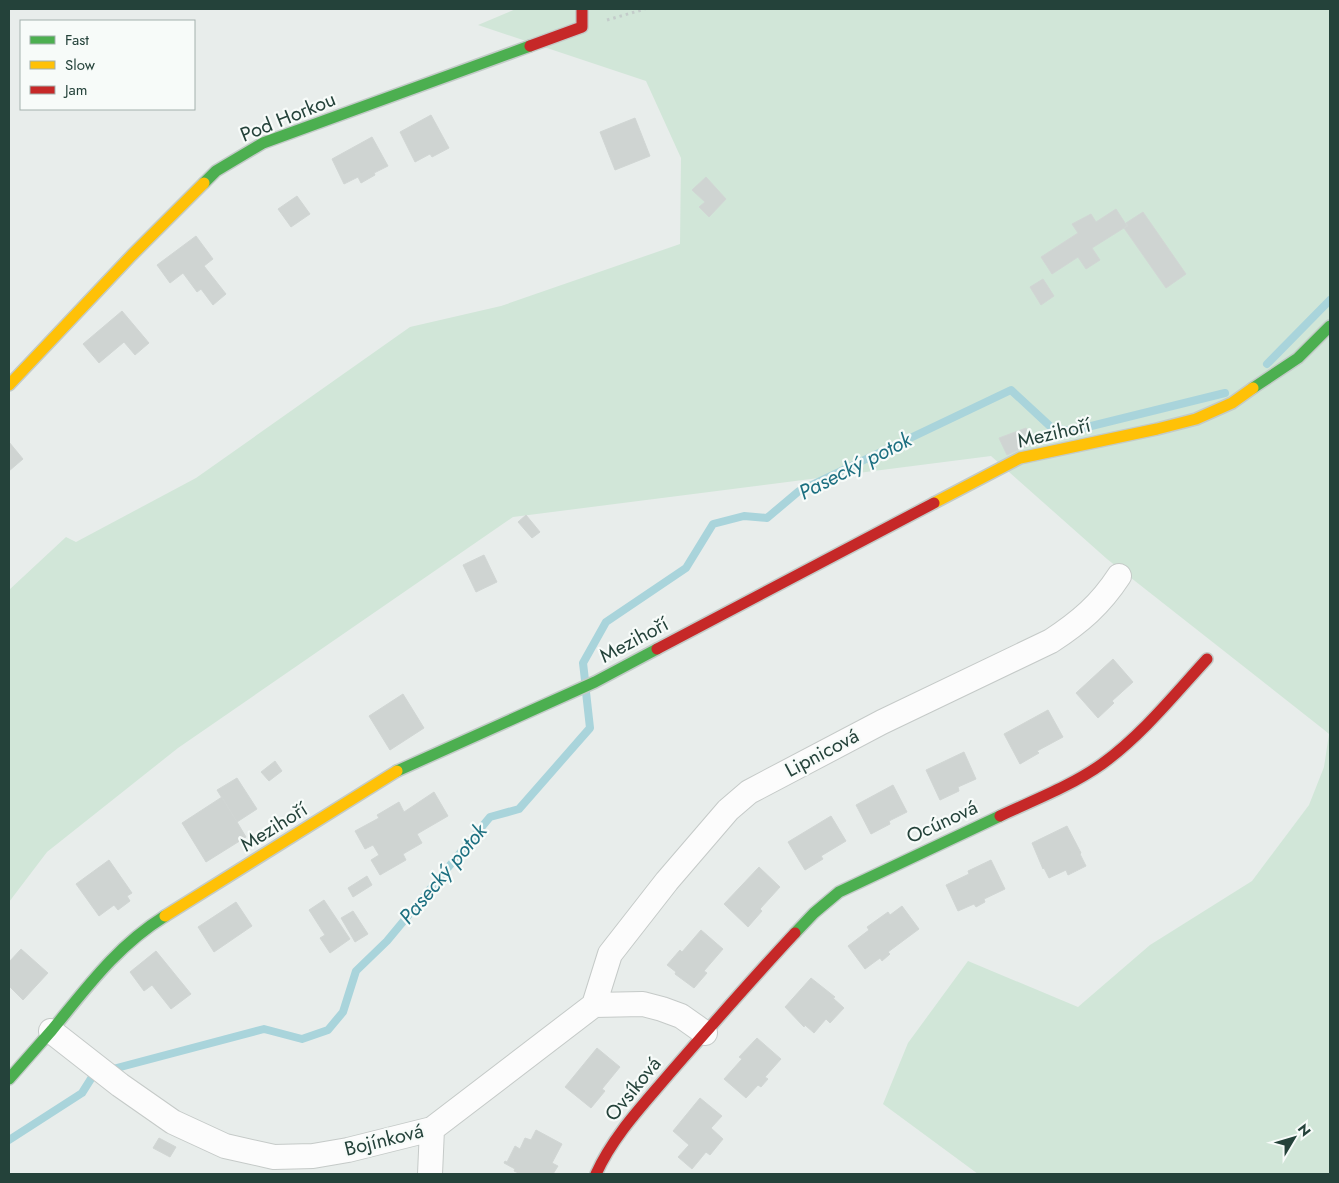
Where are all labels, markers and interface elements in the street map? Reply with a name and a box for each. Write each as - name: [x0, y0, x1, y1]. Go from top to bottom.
- legend: [20, 20, 195, 110]
- text: Fast: [65, 29, 89, 51]
- text: Slow: [65, 54, 96, 76]
- text: Jam: [63, 79, 88, 101]
- street label: Pod Horkou: [236, 85, 340, 149]
- street label: Mezihoří: [1015, 410, 1094, 455]
- water label: Pasecký potok: [793, 424, 917, 507]
- street label: Mezihoří: [594, 609, 674, 670]
- street label: Lipnicová: [780, 721, 864, 785]
- street label: Ocúnová: [902, 793, 982, 851]
- street label: Mezihoří: [235, 795, 314, 859]
- water label: Pasecký potok: [392, 816, 495, 931]
- street label: Ovsíková: [598, 1050, 668, 1128]
- north arrow: [1269, 1113, 1319, 1163]
- street label: Bojínková: [341, 1116, 427, 1164]
- text: N: [1293, 1119, 1316, 1141]

